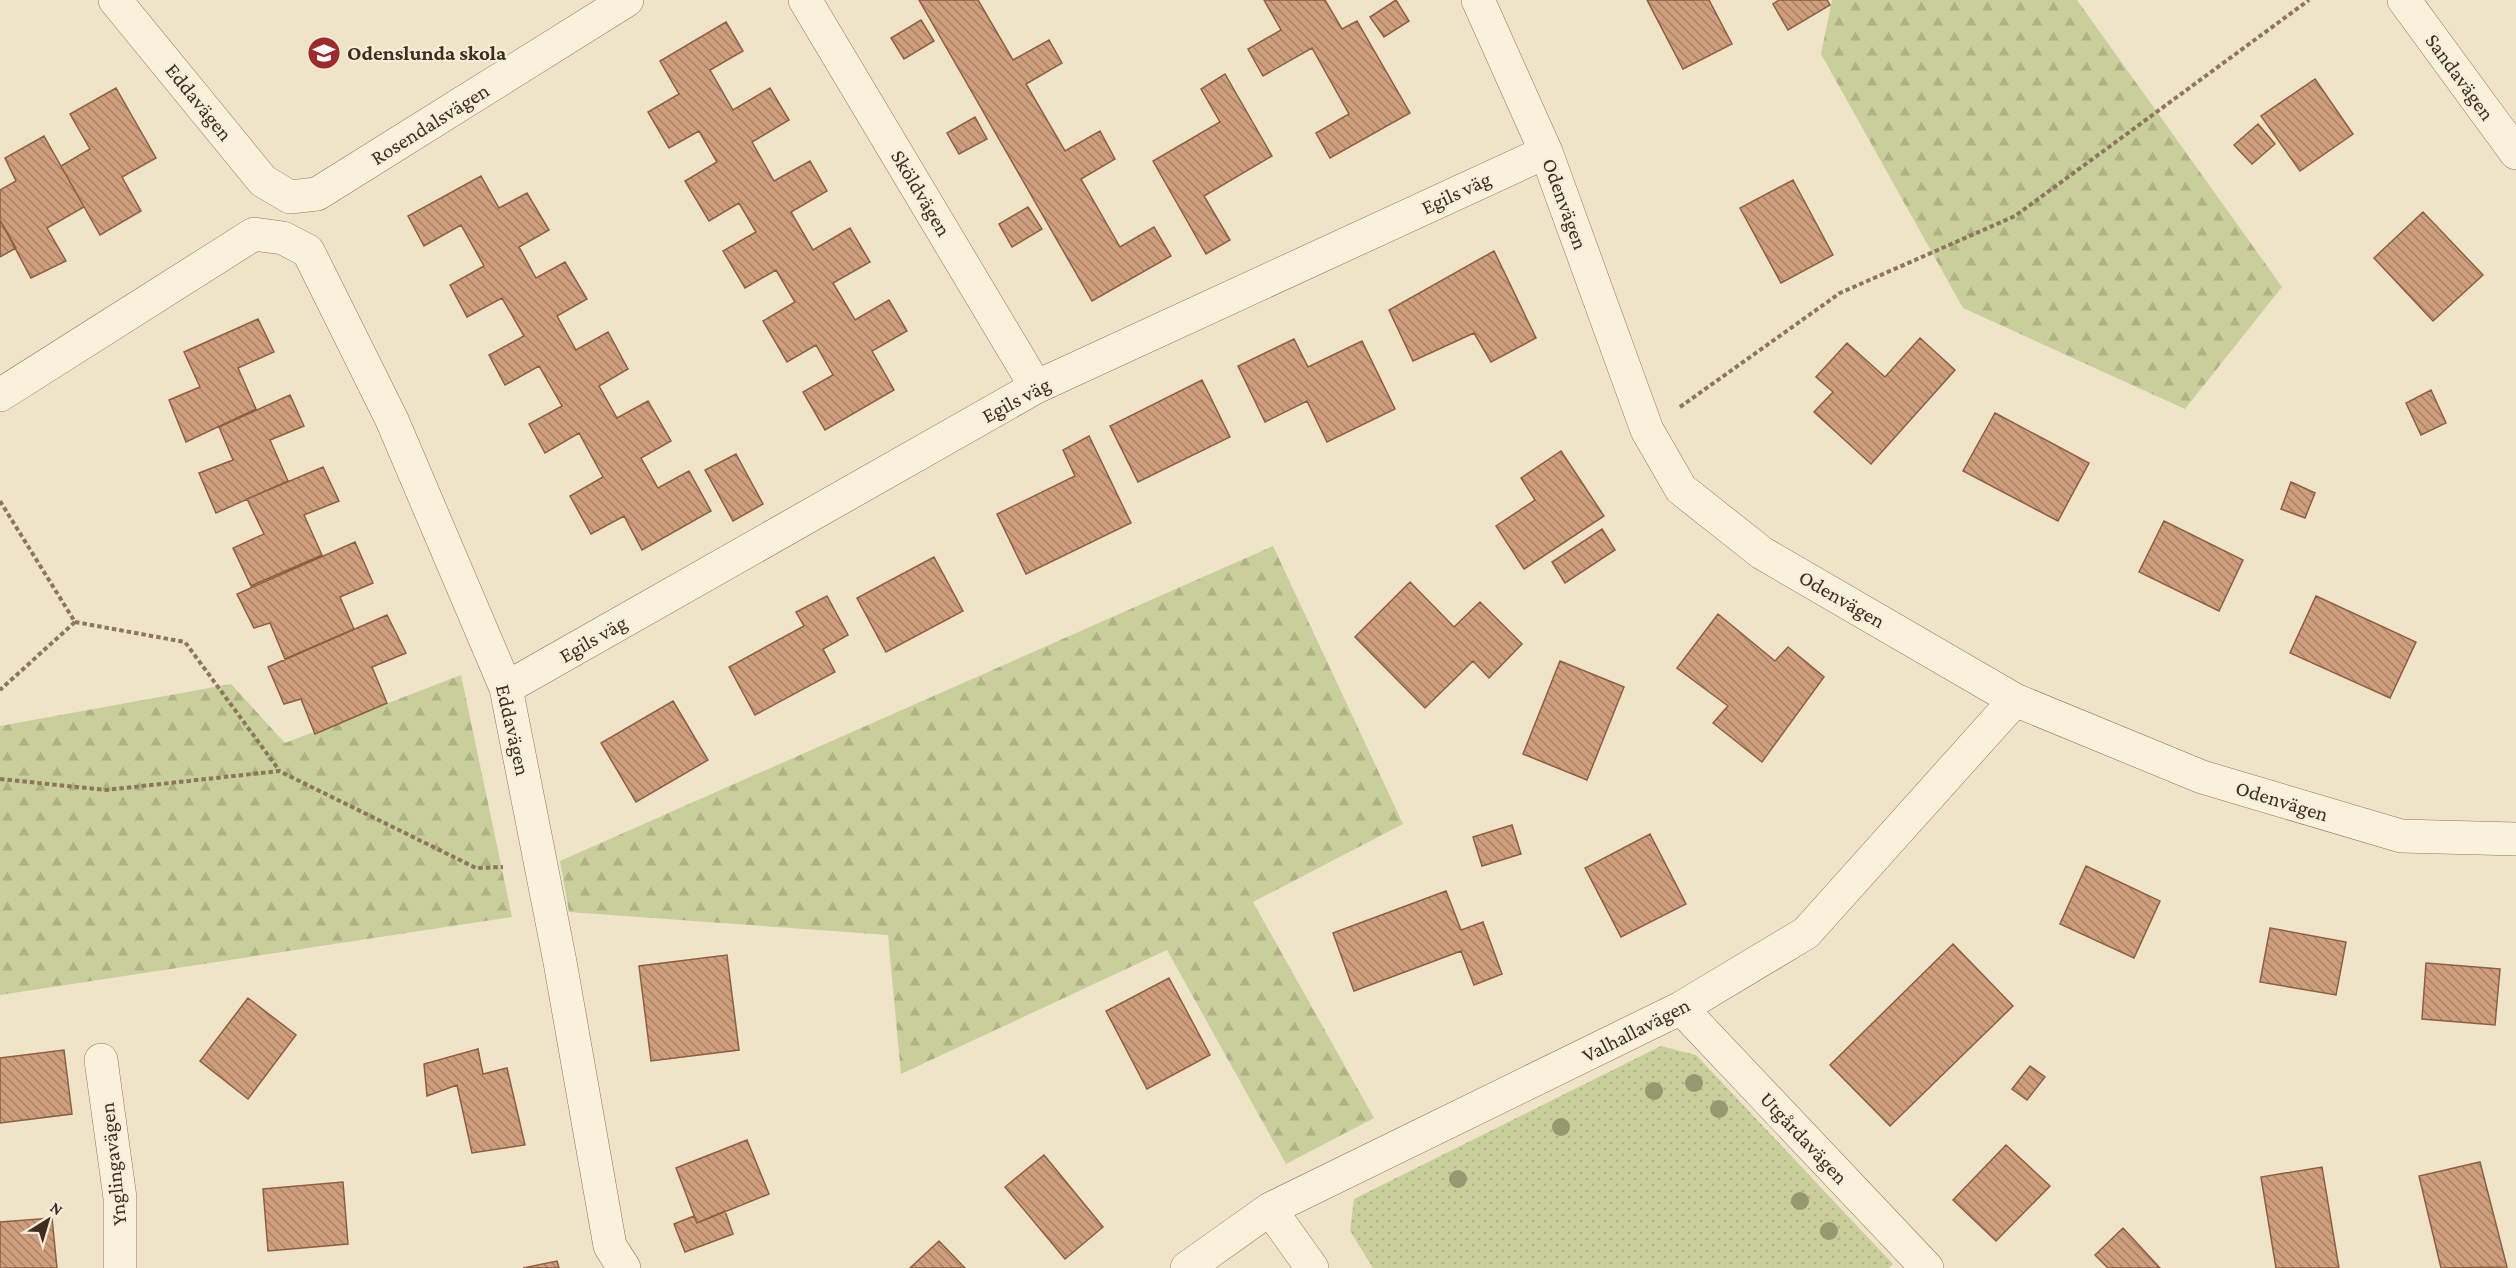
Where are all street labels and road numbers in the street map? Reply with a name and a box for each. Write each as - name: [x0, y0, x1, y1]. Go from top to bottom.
- street label: Sandavägen: [2421, 29, 2499, 125]
- street label: Eddavägen: [160, 58, 238, 146]
- street label: Rosendalsvägen: [366, 78, 494, 170]
- street label: Sköldvägen: [886, 145, 956, 241]
- street label: Odenvägen: [1537, 155, 1593, 253]
- street label: Egils väg: [1417, 166, 1495, 220]
- street label: Egils väg: [978, 372, 1054, 428]
- street label: Odenvägen: [1795, 565, 1889, 633]
- street label: Egils väg: [555, 610, 631, 668]
- street label: Eddavägen: [491, 682, 535, 778]
- street label: Odenvägen: [2233, 776, 2331, 826]
- street label: Valhallavägen: [1578, 993, 1694, 1067]
- street label: Utgårdavägen: [1755, 1087, 1853, 1189]
- street label: Ynglingavägen: [95, 1101, 131, 1227]

